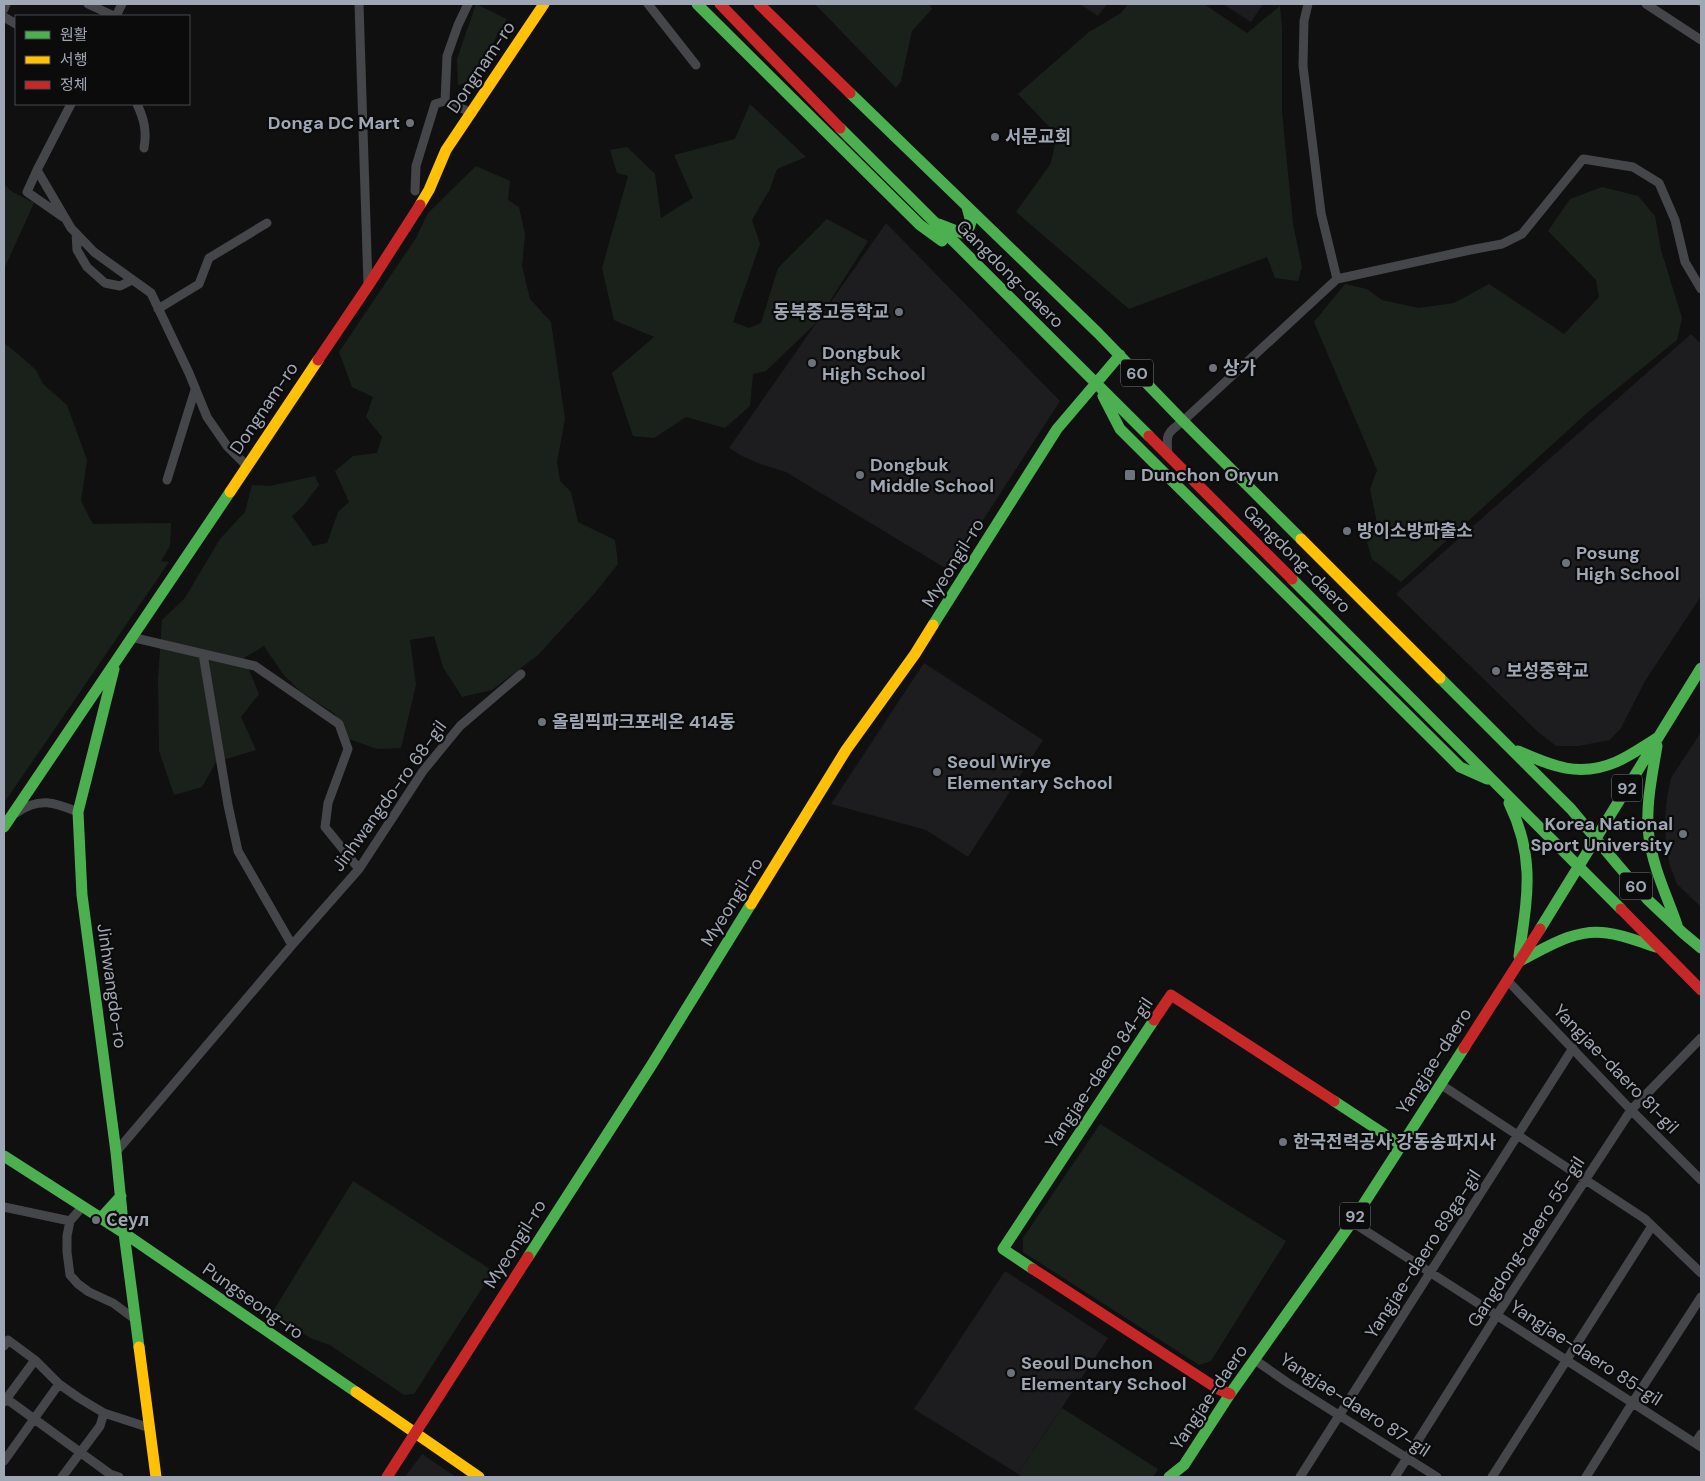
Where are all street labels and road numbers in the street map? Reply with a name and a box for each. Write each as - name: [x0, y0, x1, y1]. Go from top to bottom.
- street label: Dongnam-ro: [441, 16, 521, 118]
- street label: Gangdong-daero: [951, 215, 1069, 333]
- street label: Dongnam-ro: [224, 357, 304, 459]
- road number: 60: [1121, 359, 1153, 386]
- street label: Gangdong-daero: [1238, 500, 1356, 618]
- street label: Myeongil-ro: [916, 514, 990, 612]
- street label: Jinhwangdo-ro 68-gil: [326, 716, 452, 876]
- road number: 92: [1612, 774, 1642, 801]
- street label: Myeongil-ro: [695, 853, 769, 951]
- road number: 60: [1620, 872, 1652, 899]
- street label: Jinhwangdo-ro: [91, 922, 133, 1050]
- street label: Yangjae-daero 84-gil: [1040, 993, 1158, 1153]
- street label: Yangjae-daero 81-gil: [1548, 999, 1684, 1139]
- street label: Yangjae-daero: [1391, 1003, 1477, 1119]
- street label: Gangdong-daero 55-gil: [1462, 1152, 1590, 1332]
- street label: Yangjae-daero 89ga-gil: [1359, 1165, 1487, 1343]
- street label: Myeongil-ro: [478, 1195, 552, 1293]
- road number: 92: [1340, 1202, 1370, 1230]
- street label: Pungseong-ro: [198, 1257, 308, 1345]
- street label: Yangjae-daero 85-gil: [1505, 1295, 1667, 1411]
- street label: Yangjae-daero: [1165, 1340, 1253, 1454]
- street label: Yangjae-daero 87-gil: [1275, 1347, 1435, 1463]

